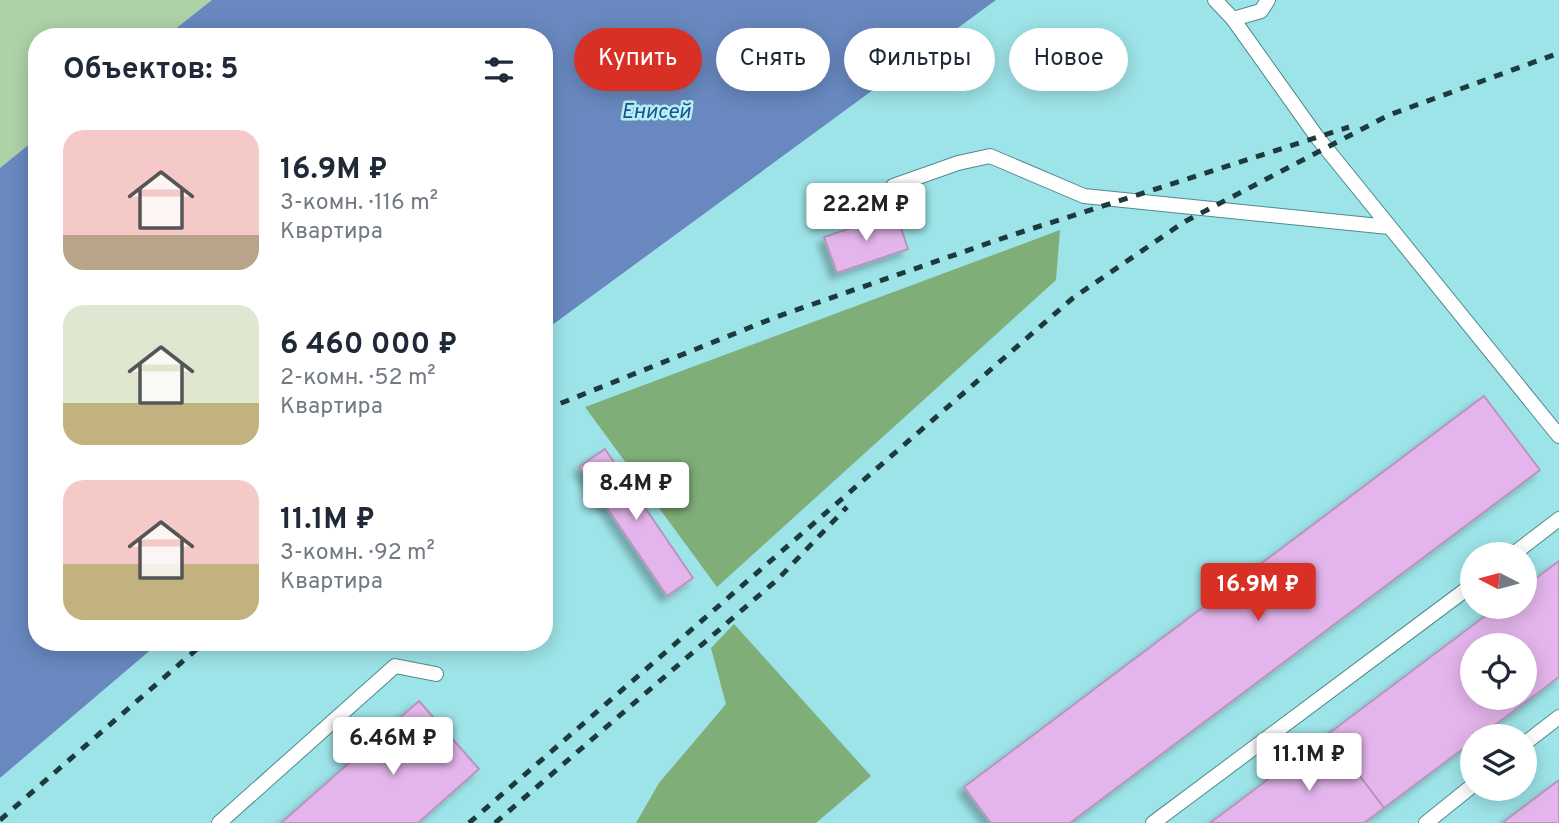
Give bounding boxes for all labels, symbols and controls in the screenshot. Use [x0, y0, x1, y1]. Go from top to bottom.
chip: Купить [574, 28, 702, 91]
chip: Снять [716, 28, 830, 91]
chip: Фильтры [844, 28, 995, 91]
chip: Новое [1009, 28, 1128, 91]
icon: filters [480, 51, 518, 89]
text: Объектов: 5 [63, 52, 238, 89]
water label: Енисей [621, 99, 692, 126]
text: 16.9M ₽ [280, 152, 388, 189]
icon: home [119, 158, 203, 242]
pin: 22.2M ₽ [801, 184, 931, 243]
text: 3-комн. · 116 m² [280, 189, 438, 218]
text: 22.2M ₽ [822, 191, 910, 220]
text: Квартира [280, 218, 383, 247]
text: 6 460 000 ₽ [280, 327, 457, 364]
icon: home [119, 333, 203, 417]
text: 2-комн. · 52 m² [280, 364, 436, 393]
text: Квартира [280, 393, 383, 422]
pin: 8.4M ₽ [579, 462, 693, 522]
text: 8.4M ₽ [599, 470, 673, 499]
text: 11.1M ₽ [280, 502, 375, 539]
icon: home [119, 508, 203, 592]
text: 3-комн. · 92 m² [280, 539, 435, 568]
north arrow [1460, 542, 1536, 620]
map controls [1460, 542, 1537, 801]
pin: 16.9M ₽ [1193, 564, 1323, 623]
text: Квартира [280, 568, 383, 597]
text: 16.9M ₽ [1217, 571, 1299, 600]
button: locate [1460, 633, 1537, 710]
pin: 6.46M ₽ [328, 718, 458, 777]
button: layers [1460, 724, 1537, 801]
text: 6.46M ₽ [349, 725, 437, 754]
pin: 11.1M ₽ [1244, 734, 1374, 793]
text: 11.1M ₽ [1273, 741, 1345, 770]

